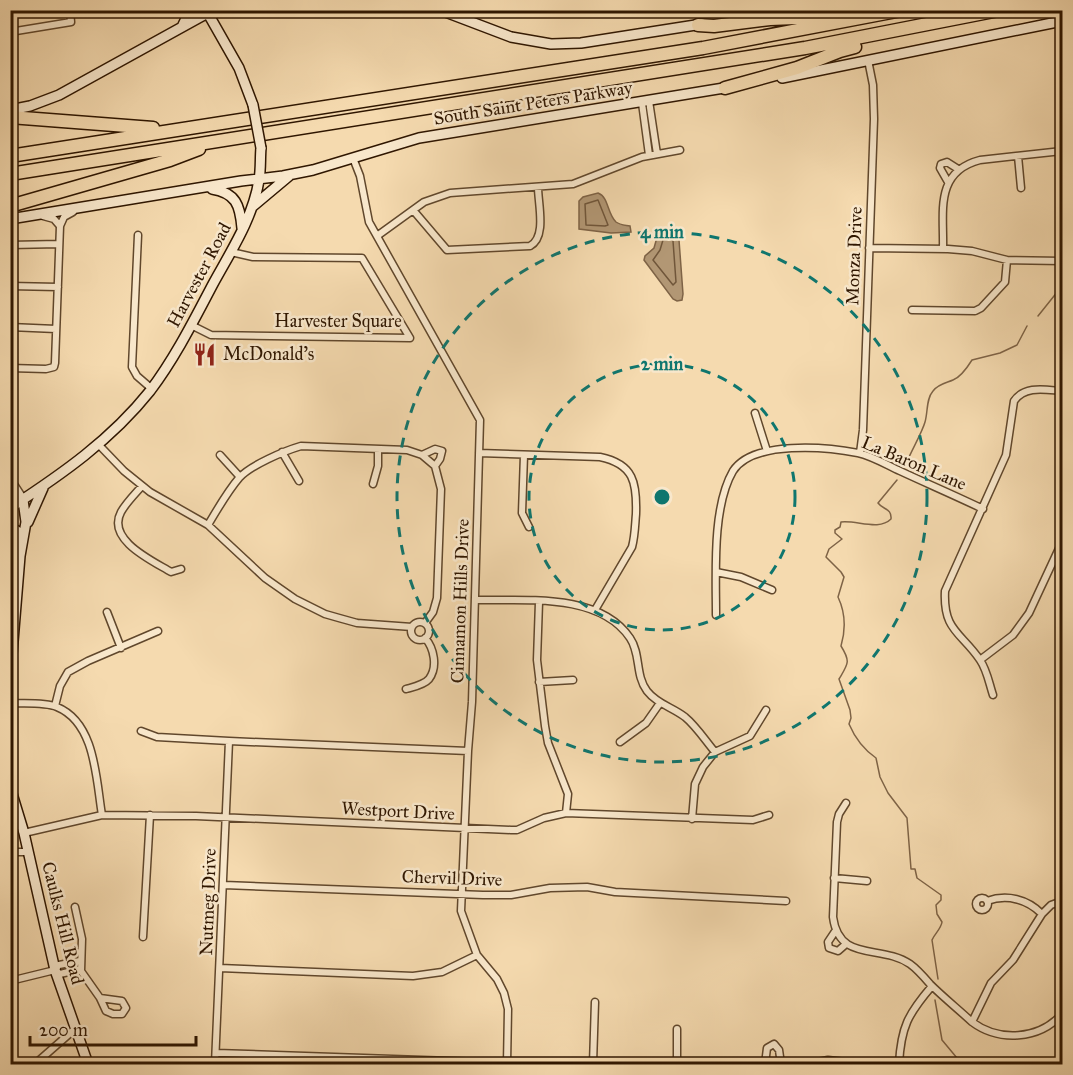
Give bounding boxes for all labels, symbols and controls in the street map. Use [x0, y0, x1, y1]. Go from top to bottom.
street label: South Saint Peters Parkway [432, 76, 634, 130]
street label: Monza Drive [841, 206, 867, 306]
street label: Harvester Road [162, 219, 236, 331]
text: 4 min [640, 221, 684, 244]
street label: Harvester Square [274, 310, 402, 333]
restaurant icon: McDonald's [192, 341, 218, 367]
place label: McDonald's [223, 343, 314, 365]
text: 2 min [641, 353, 684, 375]
street label: La Baron Lane [858, 431, 970, 495]
centre of rings [652, 487, 672, 507]
street label: Cinnamon Hills Drive [446, 518, 474, 684]
street label: Westport Drive [341, 797, 455, 825]
street label: Nutmeg Drive [195, 848, 222, 956]
street label: Caulks Hill Road [37, 859, 89, 987]
street label: Chervil Drive [401, 865, 503, 891]
scale bar [30, 1009, 196, 1047]
text: 200 m [39, 1019, 88, 1041]

